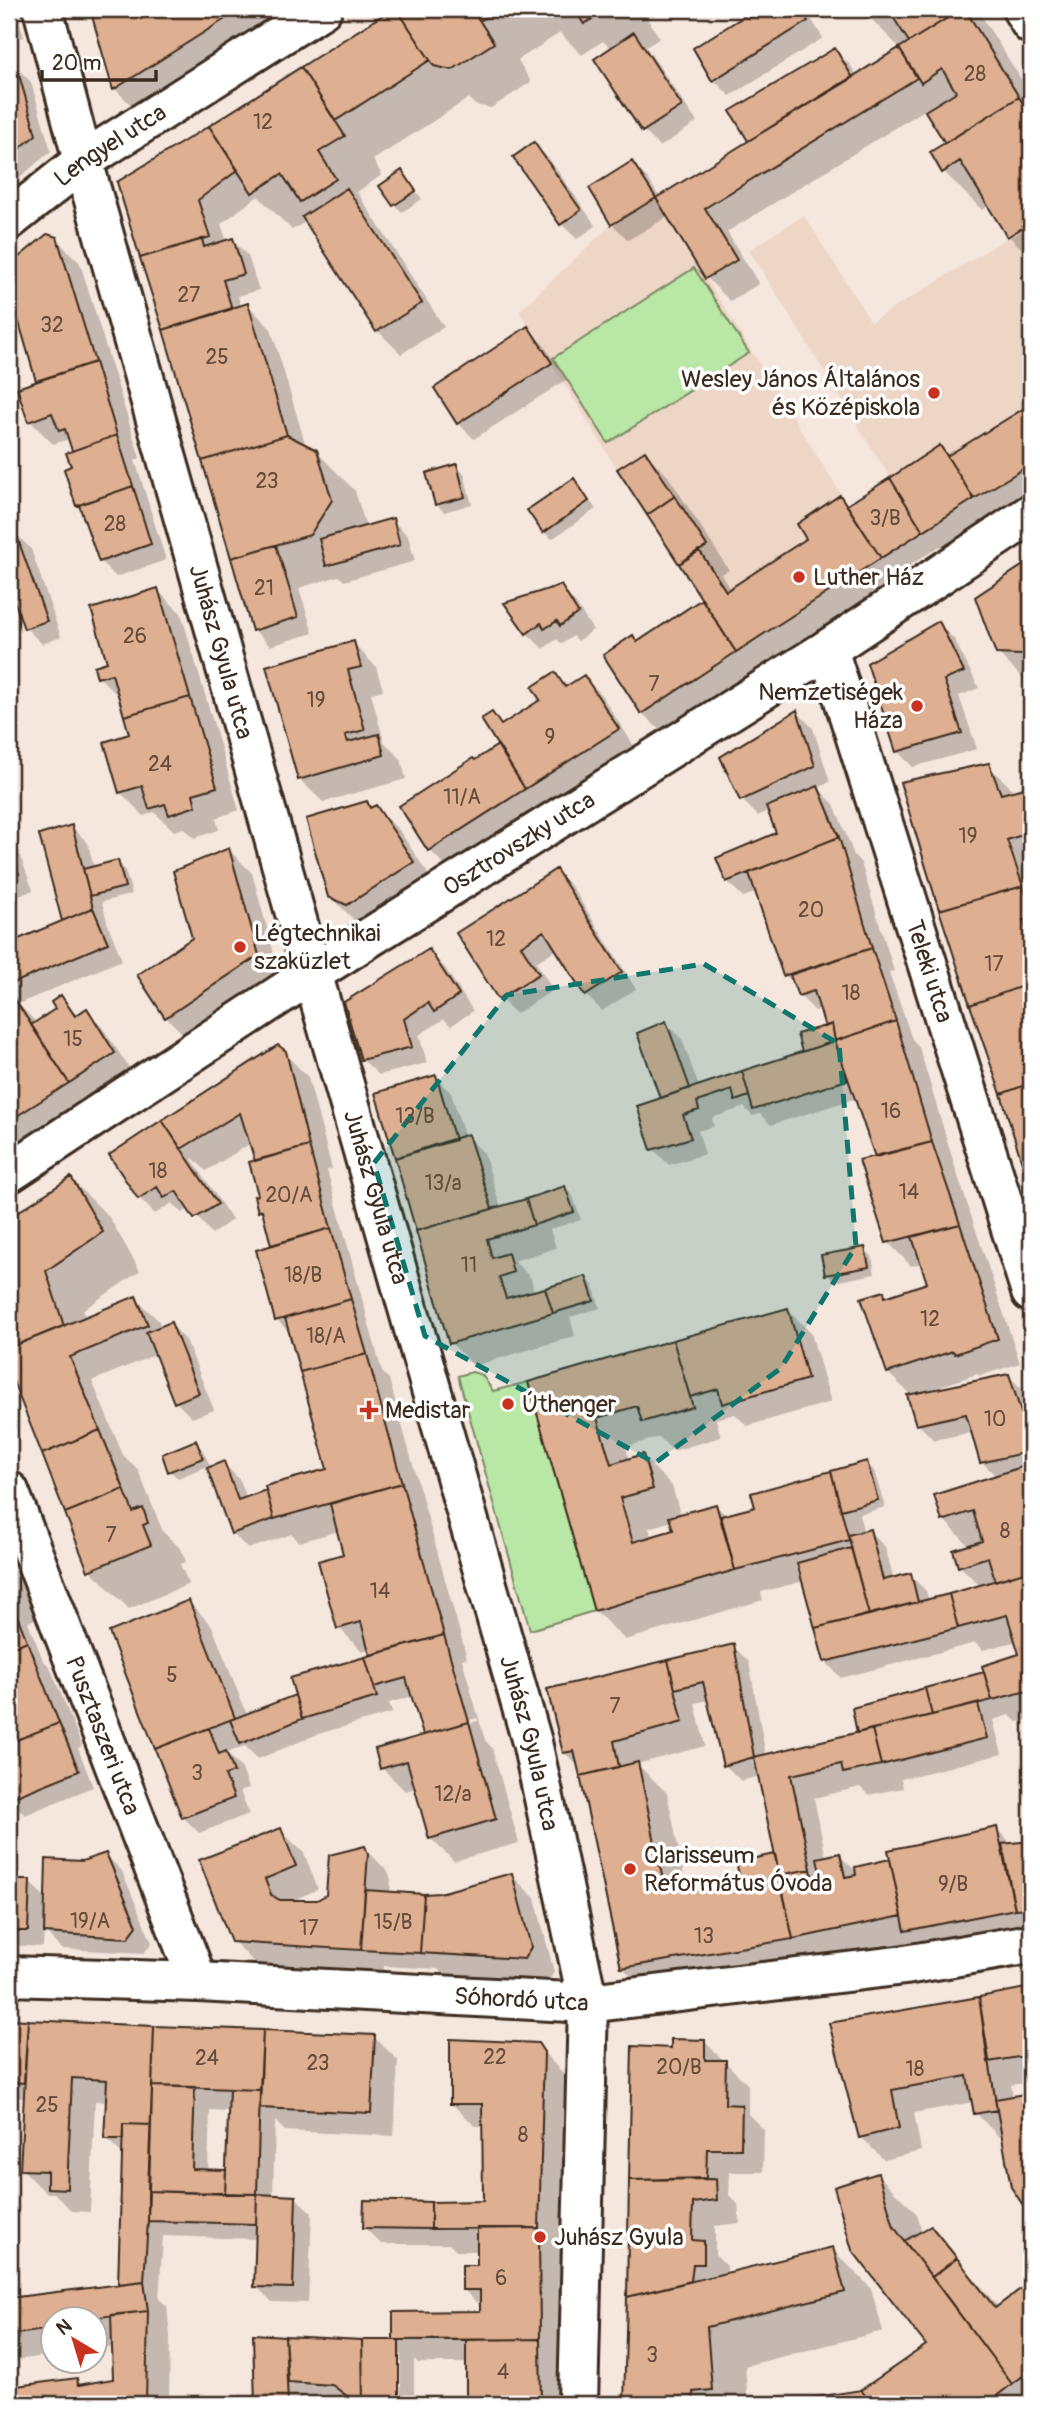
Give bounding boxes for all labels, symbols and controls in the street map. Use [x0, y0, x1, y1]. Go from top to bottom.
scale bar [42, 38, 156, 82]
text: 20 m [52, 50, 101, 77]
house number: 28 [964, 61, 986, 88]
street label: Lengyel utca [49, 98, 172, 193]
house number: 12 [253, 109, 273, 136]
house number: 27 [178, 282, 200, 309]
house number: 32 [40, 312, 64, 339]
house number: 25 [205, 344, 229, 371]
place label: Wesley János Általános és Középiskola [681, 365, 920, 422]
marker: Wesley János Általános és Középiskola [926, 385, 942, 401]
house number: 23 [256, 468, 278, 495]
house number: 3/B [869, 505, 901, 532]
house number: 28 [104, 511, 126, 538]
street label: Juhász Gyula utca [183, 561, 259, 742]
place label: Luther Ház [813, 563, 924, 592]
marker: Luther Ház [791, 569, 807, 585]
house number: 21 [254, 575, 274, 602]
house number: 26 [123, 623, 147, 650]
house number: 7 [648, 671, 660, 698]
place label: Nemzetiségek Háza [758, 678, 903, 735]
house number: 19 [306, 687, 326, 714]
marker: Nemzetiségek Háza [909, 698, 925, 714]
house number: 9 [545, 724, 555, 751]
house number: 24 [148, 751, 172, 778]
house number: 11/A [443, 784, 481, 811]
street label: Osztrovszky utca [438, 785, 600, 903]
house number: 19 [958, 823, 978, 850]
house number: 20 [798, 897, 824, 924]
street label: Teleki utca [900, 917, 959, 1026]
place label: Légtechnikai szaküzlet [254, 919, 381, 976]
house number: 12 [486, 926, 506, 953]
marker: Légtechnikai szaküzlet [232, 939, 248, 955]
house number: 17 [984, 951, 1004, 978]
house number: 18 [842, 980, 860, 1007]
house number: 15 [63, 1026, 83, 1053]
house number: 16 [881, 1098, 901, 1125]
house number: 13/B [395, 1103, 435, 1130]
street label: Juhász Gyula utca [337, 1107, 414, 1288]
house number: 18 [149, 1158, 167, 1185]
house number: 13/a [424, 1170, 462, 1197]
house number: 14 [899, 1179, 919, 1206]
house number: 20/A [265, 1182, 313, 1209]
house number: 11 [461, 1252, 477, 1279]
house number: 18/B [284, 1262, 322, 1289]
house number: 12 [920, 1306, 940, 1333]
house number: 18/A [306, 1323, 346, 1350]
place label: Úthenger [522, 1390, 617, 1419]
place label: Medistar [385, 1396, 471, 1425]
marker: Úthenger [500, 1396, 516, 1412]
marker: Medistar [359, 1400, 379, 1420]
house number: 10 [984, 1406, 1006, 1433]
house number: 8 [1000, 1518, 1010, 1545]
house number: 7 [105, 1522, 117, 1549]
house number: 14 [370, 1578, 390, 1605]
street label: Pusztaszeri utca [59, 1652, 146, 1819]
street label: Juhász Gyula utca [493, 1652, 565, 1833]
house number: 5 [166, 1662, 178, 1689]
house number: 7 [609, 1693, 621, 1720]
house number: 3 [191, 1760, 203, 1787]
house number: 12/a [434, 1781, 472, 1808]
place label: Clarisseum Református Óvoda [644, 1841, 833, 1898]
marker: Clarisseum Református Óvoda [622, 1861, 638, 1877]
house number: 9/B [938, 1871, 968, 1898]
house number: 19/A [70, 1908, 110, 1935]
house number: 15/B [373, 1909, 413, 1936]
house number: 17 [299, 1915, 319, 1942]
house number: 13 [694, 1923, 714, 1950]
street label: Sóhordó utca [453, 1982, 589, 2018]
house number: 22 [483, 2044, 507, 2071]
house number: 24 [195, 2045, 219, 2072]
house number: 23 [307, 2050, 329, 2077]
house number: 20/B [656, 2054, 702, 2081]
house number: 18 [906, 2056, 924, 2083]
house number: 25 [35, 2092, 59, 2119]
house number: 8 [518, 2122, 528, 2149]
place label: Juhász Gyula [554, 2223, 684, 2252]
marker: Juhász Gyula [532, 2229, 548, 2245]
house number: 6 [495, 2265, 507, 2292]
north arrow [38, 2304, 108, 2374]
text: N [52, 2314, 77, 2341]
house number: 3 [646, 2342, 658, 2369]
house number: 4 [497, 2359, 509, 2386]

